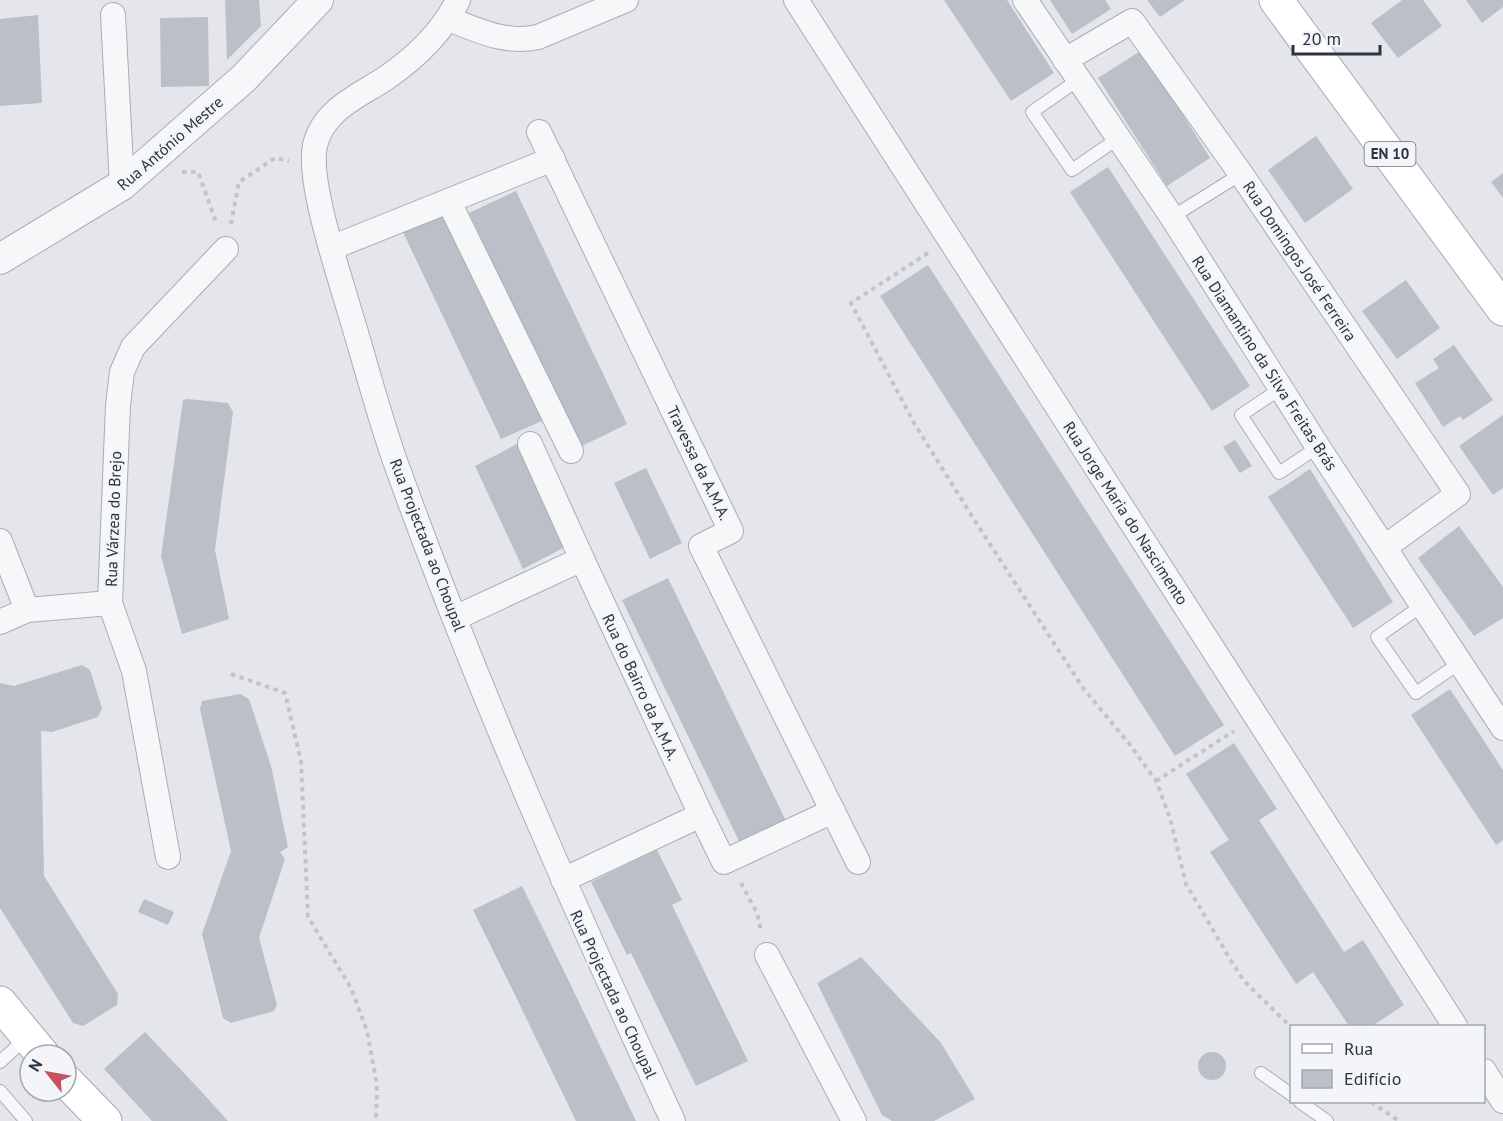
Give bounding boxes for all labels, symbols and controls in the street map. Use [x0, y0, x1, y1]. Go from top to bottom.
scale bar [1293, 18, 1380, 56]
text: 20 m [1302, 27, 1341, 50]
street label: Rua António Mestre [113, 91, 227, 195]
road number: EN 10 [1364, 142, 1416, 166]
street label: Rua Domingos José Ferreira [1239, 177, 1361, 345]
street label: Rua Diamantino da Silva Freitas Brás [1188, 252, 1342, 474]
street label: Travessa da A.M.A. [663, 403, 735, 523]
street label: Rua Jorge Maria do Nascimento [1059, 418, 1193, 608]
street label: Rua Várzea do Brejo [101, 451, 125, 587]
street label: Rua Projectada ao Choupal [386, 456, 470, 634]
street label: Rua do Bairro da A.M.A. [598, 610, 684, 764]
street label: Rua Projectada ao Choupal [566, 907, 662, 1082]
legend [1290, 1025, 1485, 1103]
text: Rua [1344, 1037, 1373, 1060]
north arrow [18, 1043, 78, 1103]
text: N [24, 1056, 46, 1075]
text: Edifício [1344, 1067, 1401, 1090]

